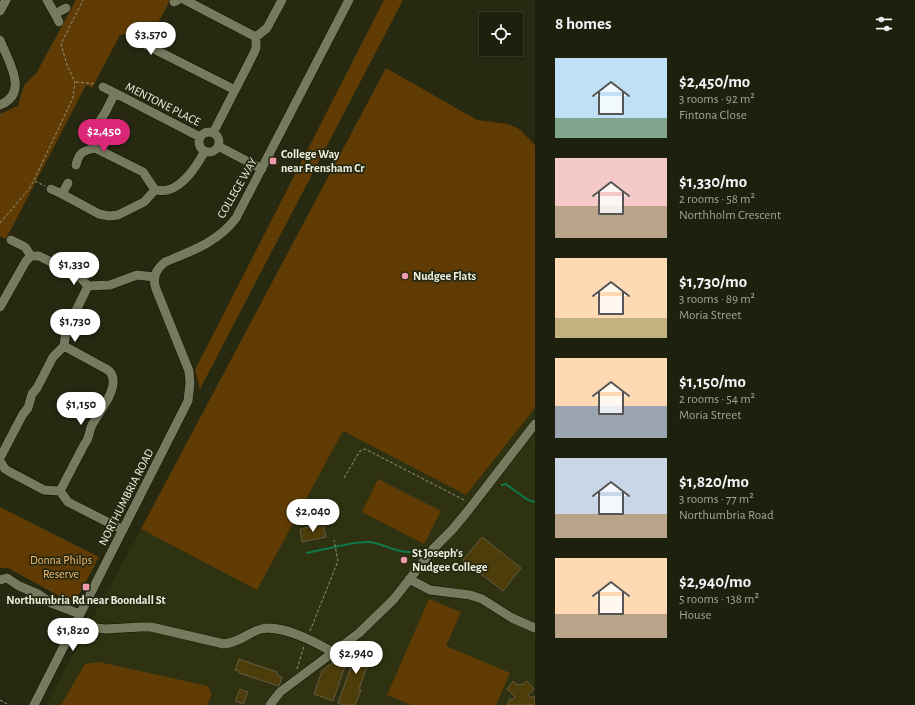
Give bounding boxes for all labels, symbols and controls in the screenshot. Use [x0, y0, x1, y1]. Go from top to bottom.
map controls [479, 12, 523, 56]
button: locate [479, 12, 523, 56]
icon: filters [873, 13, 895, 35]
text: 8 homes [555, 15, 612, 32]
pin: $3,570 [118, 22, 184, 56]
text: $3,570 [135, 28, 167, 41]
text: $2,450/mo [679, 73, 750, 90]
icon: home [587, 74, 635, 122]
street label: MENTONE PLACE [124, 80, 203, 128]
text: 3 rooms · 92 m² [679, 93, 755, 106]
text: Fintona Close [679, 109, 747, 122]
pin: $2,450 [71, 119, 137, 153]
text: $2,450 [87, 125, 121, 138]
place label: College Way near Frensham Cr [281, 148, 365, 174]
street label: COLLEGE WAY [215, 155, 259, 220]
marker: College Way near Frensham Cr [268, 156, 278, 166]
text: $1,330/mo [679, 173, 747, 190]
icon: home [587, 174, 635, 222]
text: 2 rooms · 58 m² [679, 193, 755, 206]
text: Northholm Crescent [679, 209, 781, 222]
pin: $1,330 [41, 252, 107, 286]
text: $1,330 [58, 258, 90, 271]
place label: Nudgee Flats [413, 270, 476, 282]
marker: Nudgee Flats [400, 271, 410, 281]
text: $1,730/mo [679, 273, 747, 290]
icon: home [587, 274, 635, 322]
text: 3 rooms · 89 m² [679, 293, 755, 306]
pin: $1,730 [42, 309, 108, 343]
text: Moria Street [679, 309, 741, 322]
text: $1,730 [59, 315, 91, 328]
text: $1,150/mo [679, 373, 746, 390]
icon: home [587, 374, 635, 422]
pin: $1,150 [48, 392, 114, 426]
text: 2 rooms · 54 m² [679, 393, 755, 406]
text: $1,150 [66, 398, 96, 411]
text: Moria Street [679, 409, 741, 422]
street label: NORTHUMBRIA ROAD [96, 446, 156, 547]
text: $1,820/mo [679, 473, 749, 490]
icon: home [587, 474, 635, 522]
text: 3 rooms · 77 m² [679, 493, 754, 506]
pin: $2,040 [280, 499, 346, 533]
text: $2,040 [295, 505, 331, 518]
text: Northumbria Road [679, 509, 774, 522]
place label: St Joseph's Nudgee College [412, 547, 488, 573]
park label: Donna Philps Reserve [30, 554, 92, 580]
marker: St Joseph's Nudgee College [399, 555, 409, 565]
text: $2,940/mo [679, 573, 751, 590]
icon: home [587, 574, 635, 622]
marker: Northumbria Rd near Boondall St [81, 582, 91, 592]
text: 5 rooms · 138 m² [679, 593, 759, 606]
place label: Northumbria Rd near Boondall St [6, 594, 166, 606]
text: House [679, 609, 711, 622]
pin: $1,820 [40, 618, 106, 652]
text: $1,820 [57, 624, 89, 637]
pin: $2,940 [323, 641, 389, 675]
text: $2,940 [339, 647, 373, 660]

